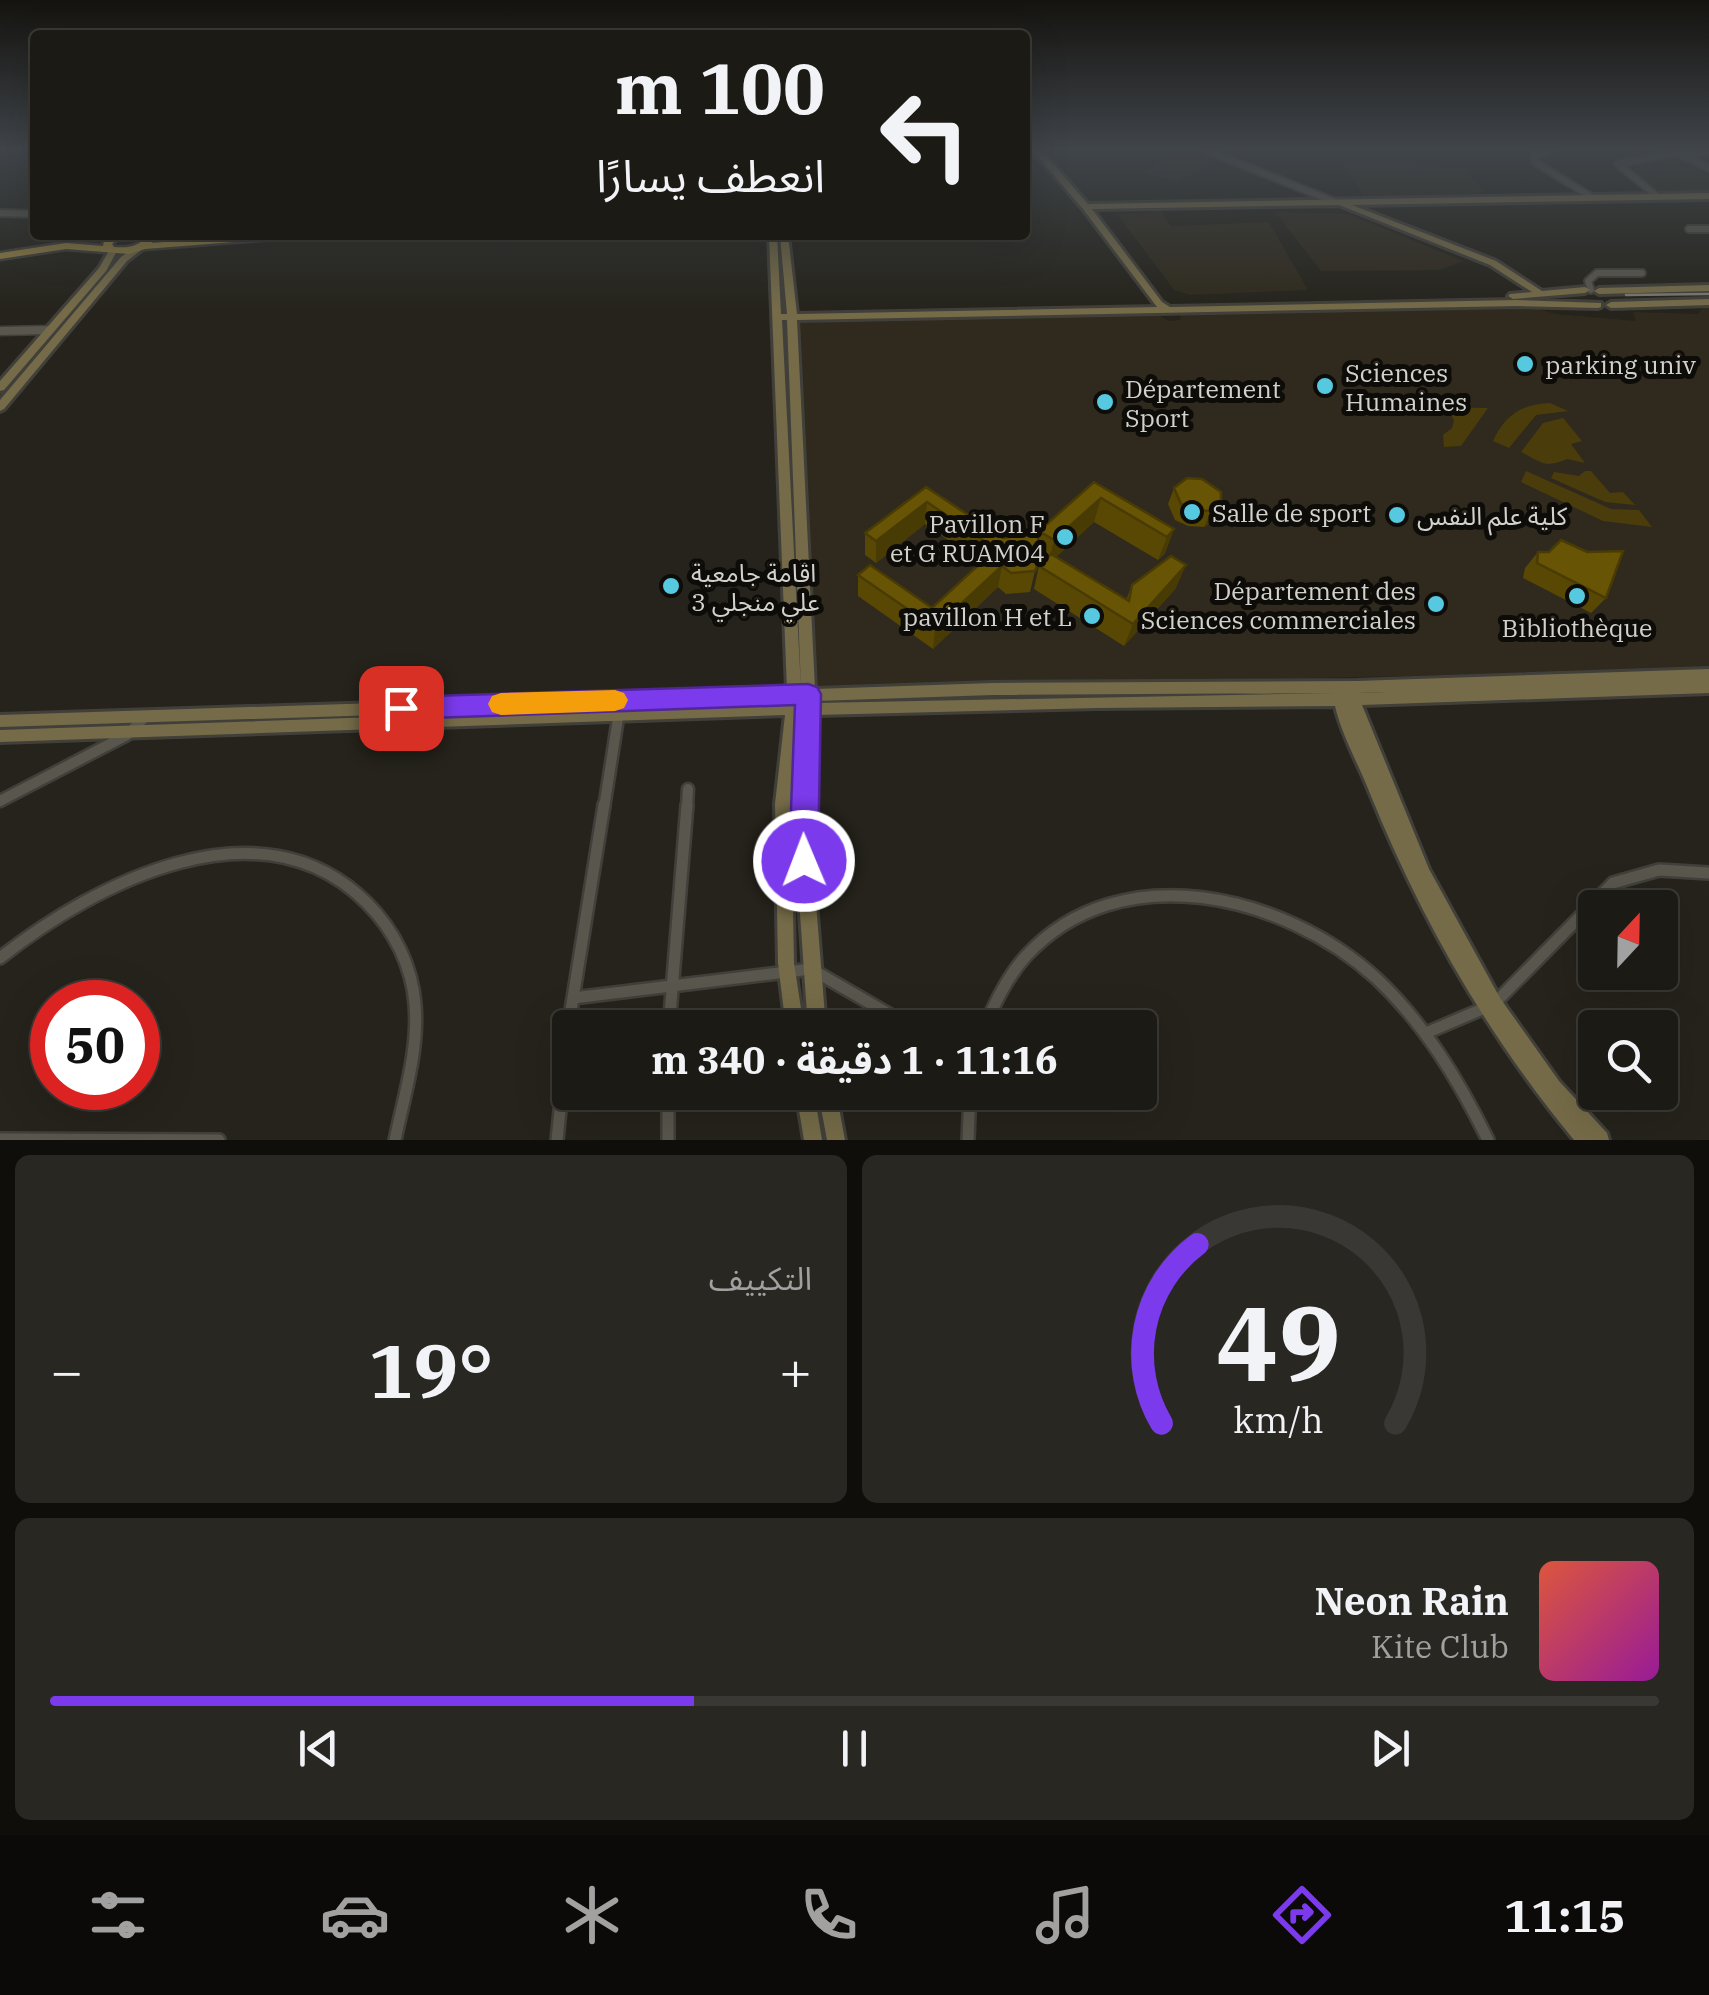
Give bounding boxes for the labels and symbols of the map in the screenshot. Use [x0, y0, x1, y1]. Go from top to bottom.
place label: parking univ [1545, 348, 1696, 381]
marker: parking univ [1514, 353, 1536, 375]
place label: Sciences Humaines [1345, 356, 1467, 418]
place label: Département Sport [1125, 372, 1281, 434]
marker: Sciences Humaines [1314, 375, 1336, 397]
marker: Département Sport [1094, 391, 1116, 413]
place label: Salle de sport [1212, 496, 1371, 529]
place label: كلية علم النفس [1417, 499, 1568, 536]
marker: Salle de sport [1181, 501, 1203, 523]
marker: كلية علم النفس [1386, 504, 1408, 526]
place label: Pavillon F et G RUAM04 [890, 507, 1045, 569]
marker: Pavillon F et G RUAM04 [1054, 526, 1076, 548]
place label: اقامة جامعية علي منجلي 3 [691, 556, 820, 621]
place label: Département des Sciences commerciales [1141, 574, 1416, 636]
marker: اقامة جامعية علي منجلي 3 [660, 575, 682, 597]
marker: Bibliothèque [1566, 585, 1588, 607]
marker: Département des Sciences commerciales [1425, 593, 1447, 615]
place label: pavillon H et L [903, 600, 1072, 633]
marker: pavillon H et L [1081, 605, 1103, 627]
place label: Bibliothèque [1502, 611, 1652, 644]
pin [359, 666, 444, 751]
position arrow [752, 809, 856, 913]
north arrow [1578, 890, 1678, 990]
speed limit sign: 50 [30, 980, 160, 1110]

